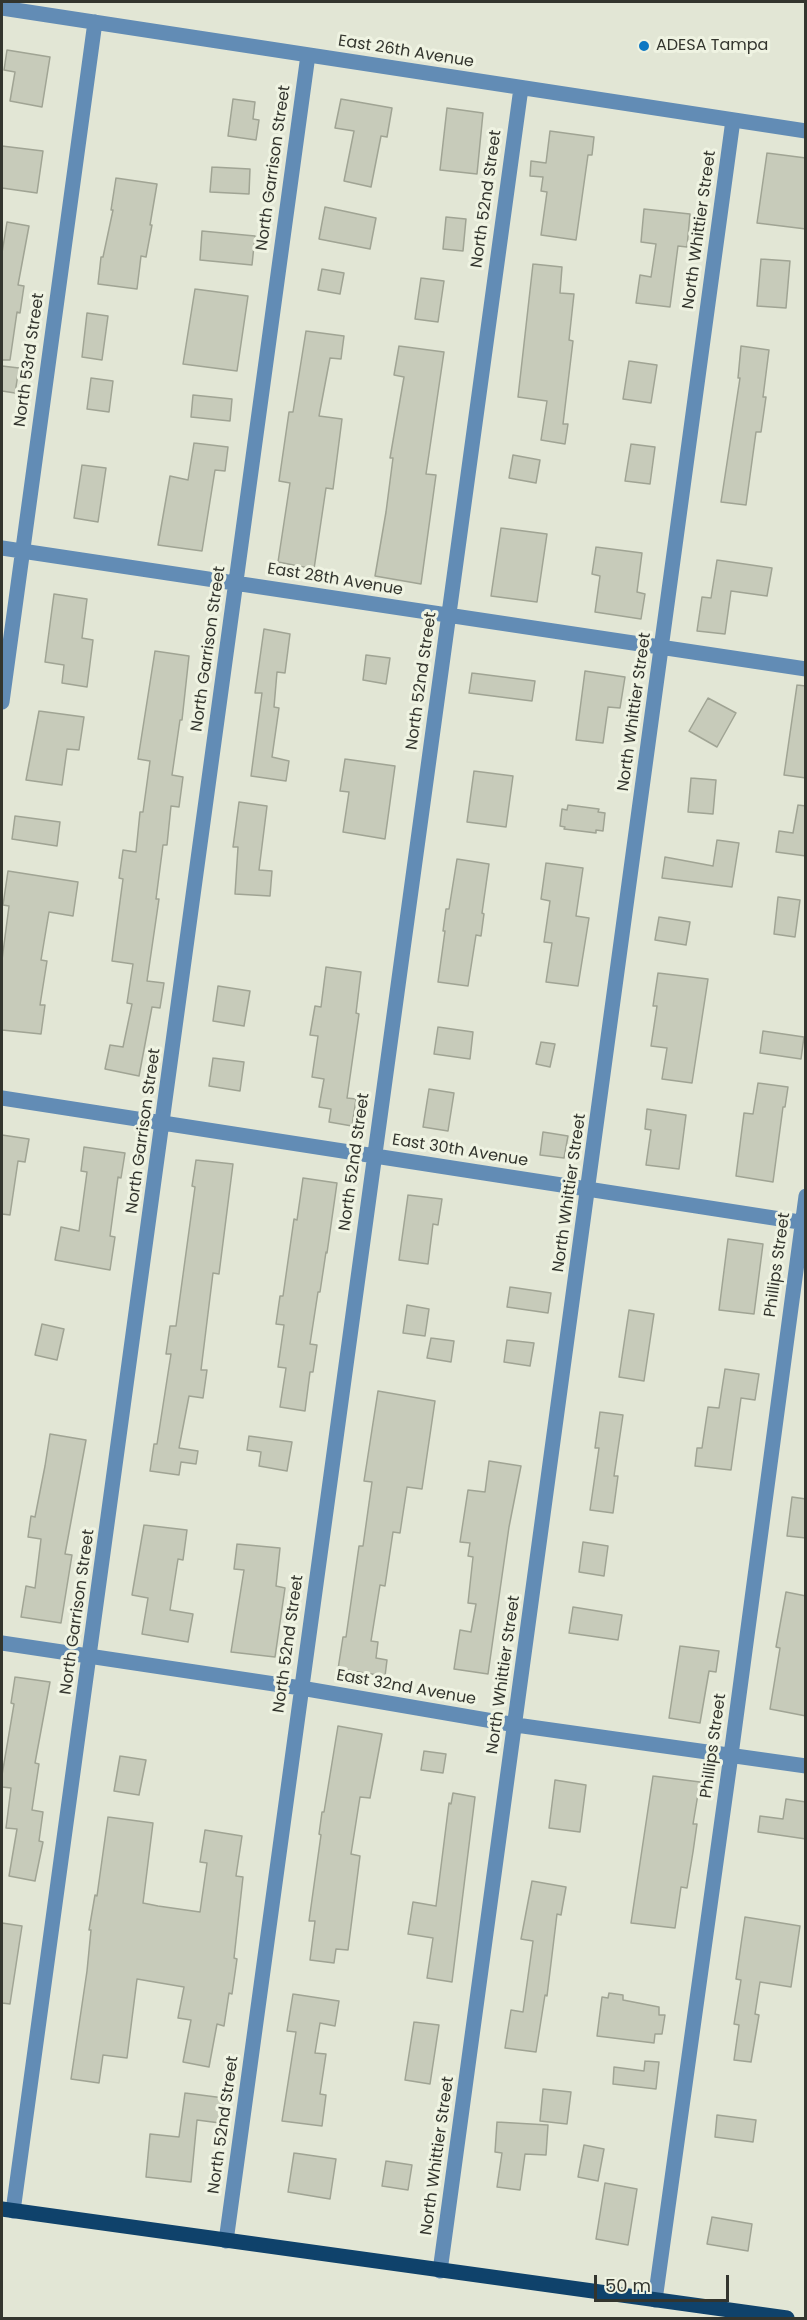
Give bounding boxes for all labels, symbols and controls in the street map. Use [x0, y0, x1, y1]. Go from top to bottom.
street label: East 26th Avenue [337, 32, 475, 72]
place label: ADESA Tampa [656, 36, 768, 56]
marker: ADESA Tampa [637, 39, 651, 53]
street label: North Garrison Street [253, 84, 295, 252]
street label: North 52nd Street [468, 129, 506, 269]
street label: North Whittier Street [679, 149, 721, 311]
street label: North 53rd Street [11, 292, 49, 428]
street label: East 28th Avenue [266, 560, 404, 600]
street label: North Garrison Street [188, 565, 230, 733]
street label: North 52nd Street [403, 611, 441, 751]
street label: North Whittier Street [614, 631, 656, 793]
street label: North Garrison Street [123, 1047, 165, 1215]
street label: North 52nd Street [336, 1092, 374, 1232]
street label: North Whittier Street [549, 1112, 591, 1274]
street label: East 30th Avenue [391, 1131, 529, 1171]
street label: Phillips Street [761, 1211, 795, 1319]
street label: North Garrison Street [57, 1528, 99, 1696]
street label: North 52nd Street [270, 1574, 308, 1714]
street label: North Whittier Street [483, 1594, 525, 1756]
street label: East 32nd Avenue [335, 1666, 477, 1710]
street label: Phillips Street [697, 1692, 731, 1800]
street label: North 52nd Street [205, 2055, 243, 2195]
street label: North Whittier Street [417, 2075, 459, 2237]
scale bar [597, 2263, 732, 2301]
text: 50 m [605, 2273, 651, 2298]

